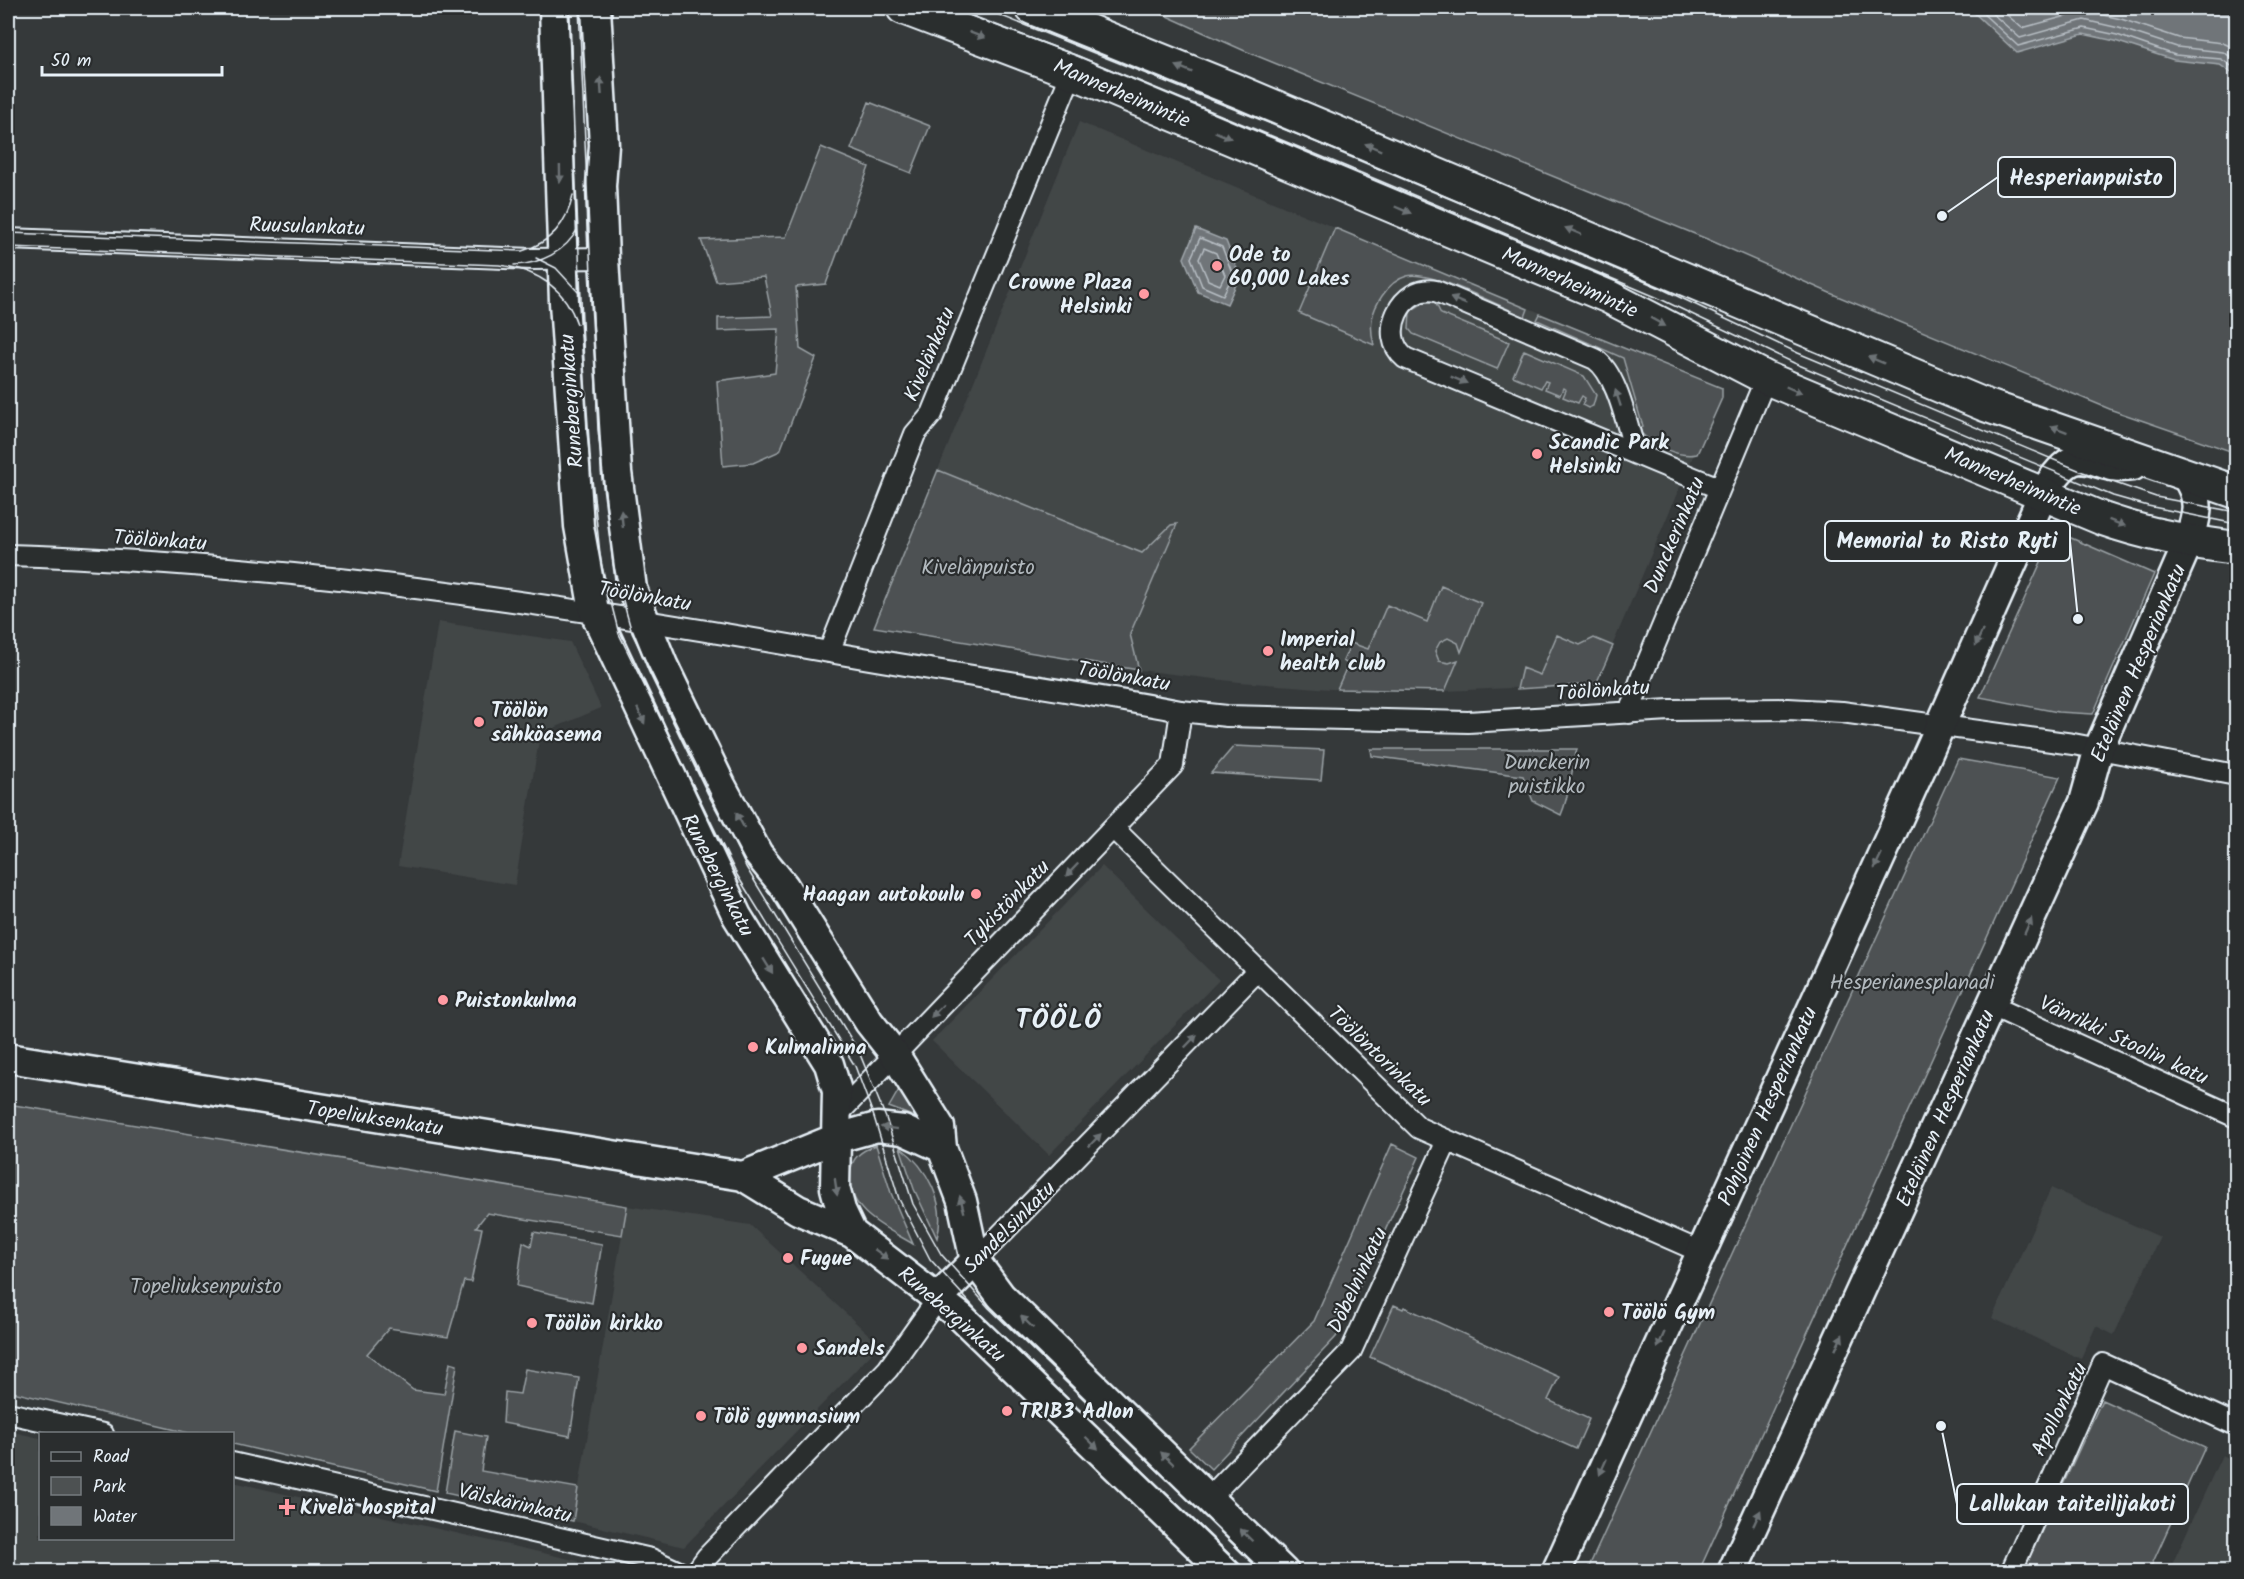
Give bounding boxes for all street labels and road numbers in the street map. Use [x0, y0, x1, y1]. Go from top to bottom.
street label: Mannerheimintie [1048, 51, 1196, 138]
street label: Ruusulankatu [249, 209, 365, 246]
street label: Mannerheimintie [1496, 239, 1643, 328]
street label: Kivelänkatu [896, 302, 965, 407]
street label: Runeberginkatu [551, 333, 594, 469]
street label: Mannerheimintie [1939, 439, 2087, 526]
street label: Dunckerinkatu [1636, 472, 1715, 599]
street label: Töölönkatu [112, 522, 208, 561]
street label: Eteläinen Hesperiankatu [2083, 559, 2196, 768]
street label: Töölönkatu [596, 573, 694, 622]
street label: Töölönkatu [1075, 653, 1173, 702]
street label: Töölönkatu [1555, 672, 1651, 711]
street label: Runeberginkatu [671, 808, 762, 943]
street label: Tykistönkatu [957, 852, 1059, 956]
street label: Vänrikki Stoolin katu [2033, 988, 2213, 1095]
street label: Töölöntorinkatu [1319, 998, 1439, 1116]
street label: Pohjoinen Hesperiankatu [1710, 1002, 1827, 1212]
street label: Eteläinen Hesperiankatu [1888, 1005, 2005, 1213]
street label: Topeliuksenkatu [304, 1092, 445, 1147]
street label: Sandelsinkatu [956, 1174, 1064, 1282]
street label: Döbelninkatu [1319, 1222, 1397, 1339]
street label: Runeberginkatu [889, 1259, 1013, 1372]
street label: Apollonkatu [2023, 1357, 2097, 1462]
street label: Välskärinkatu [454, 1475, 575, 1534]

